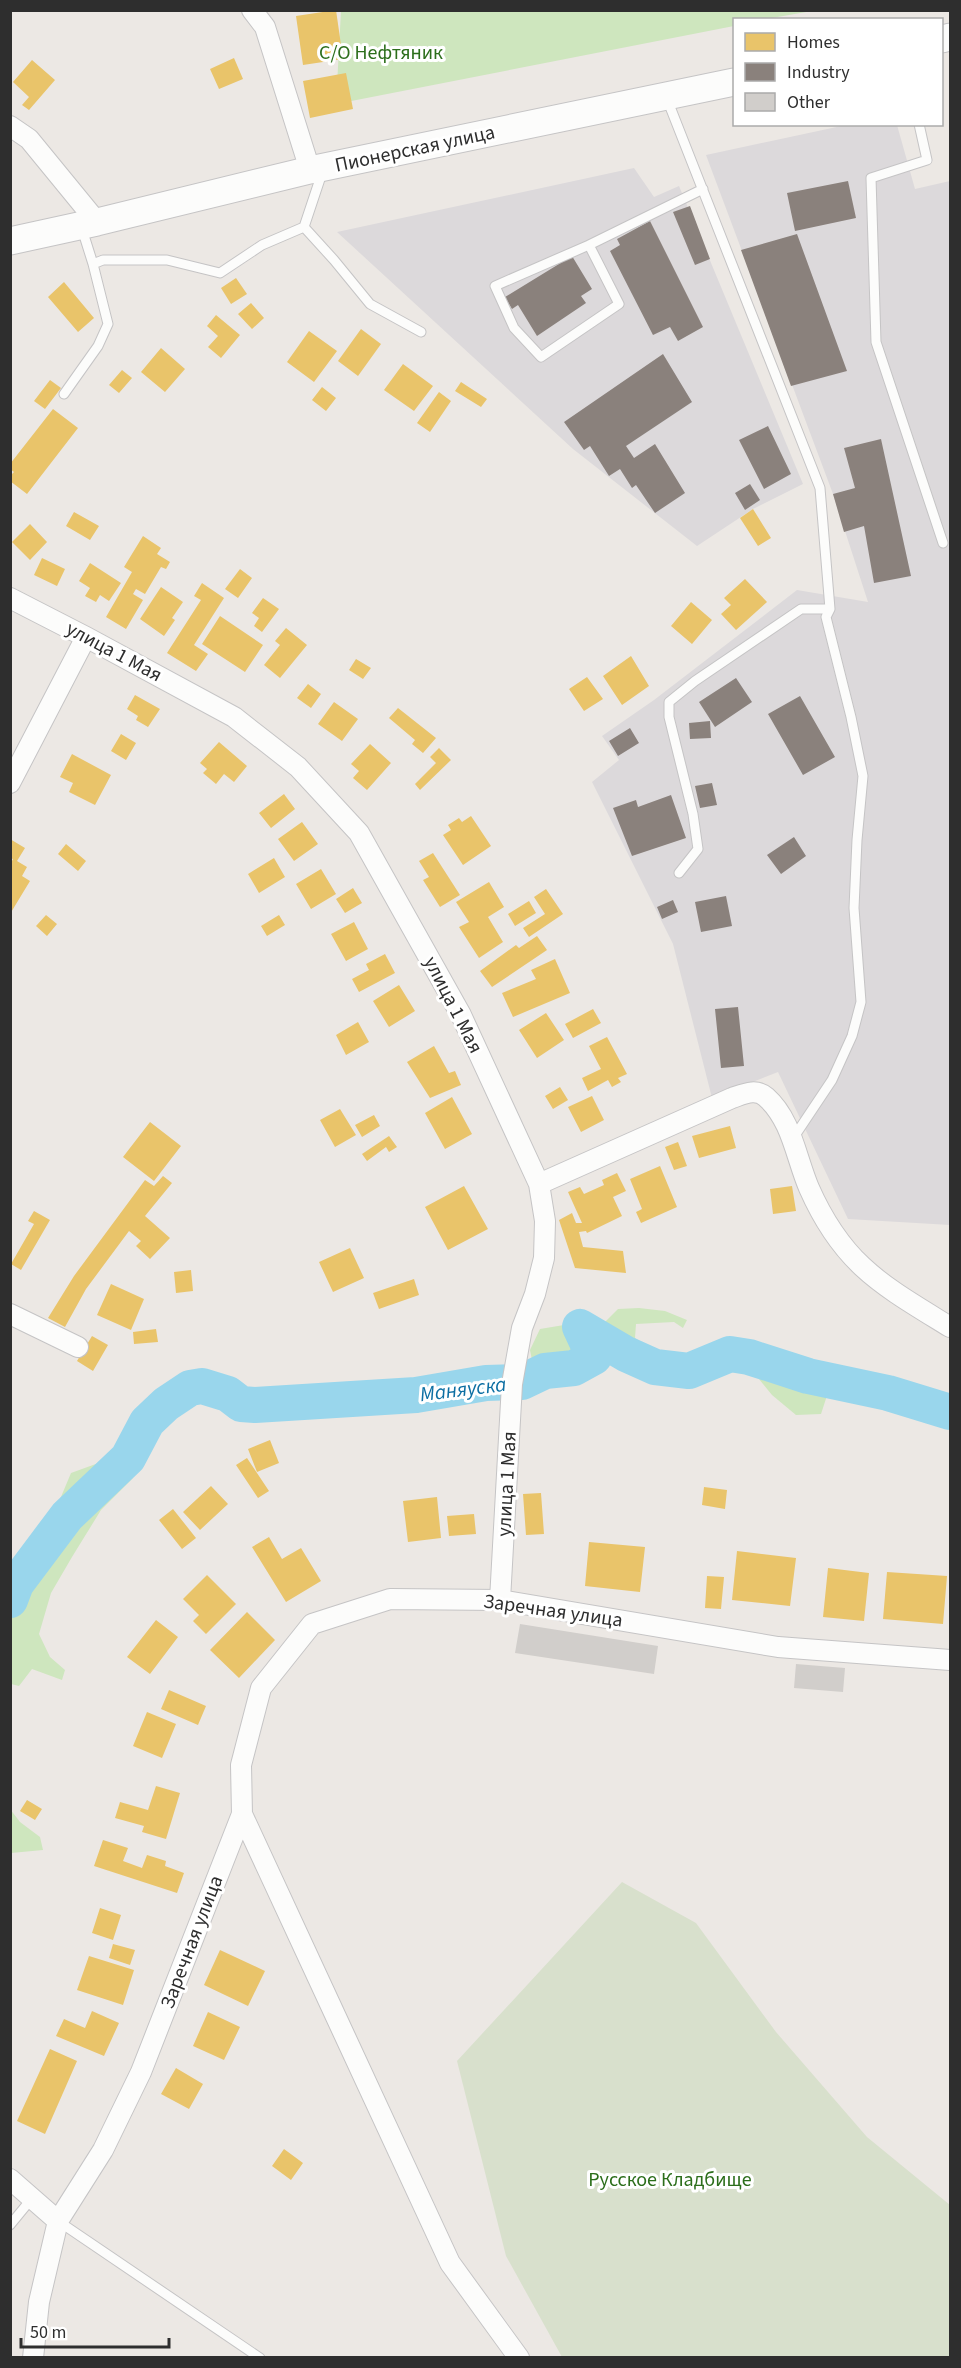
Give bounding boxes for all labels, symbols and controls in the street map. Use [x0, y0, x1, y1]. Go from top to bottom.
legend [733, 18, 943, 126]
text: Homes [787, 30, 840, 55]
park label: С/О Нефтяник [319, 39, 443, 67]
text: Industry [787, 60, 850, 85]
text: Other [787, 90, 831, 115]
street label: Пионерская улица [332, 118, 498, 180]
street label: улица 1 Мая [61, 615, 167, 689]
street label: улица 1 Мая [417, 952, 489, 1058]
water label: Маняуска [418, 1369, 508, 1409]
street label: улица 1 Мая [490, 1431, 524, 1537]
street label: Заречная улица [482, 1587, 624, 1635]
street label: Заречная улица [154, 1871, 230, 2013]
park label: Русское Кладбище [588, 2166, 752, 2194]
scale bar [21, 2311, 170, 2349]
text: 50 m [30, 2320, 66, 2345]

